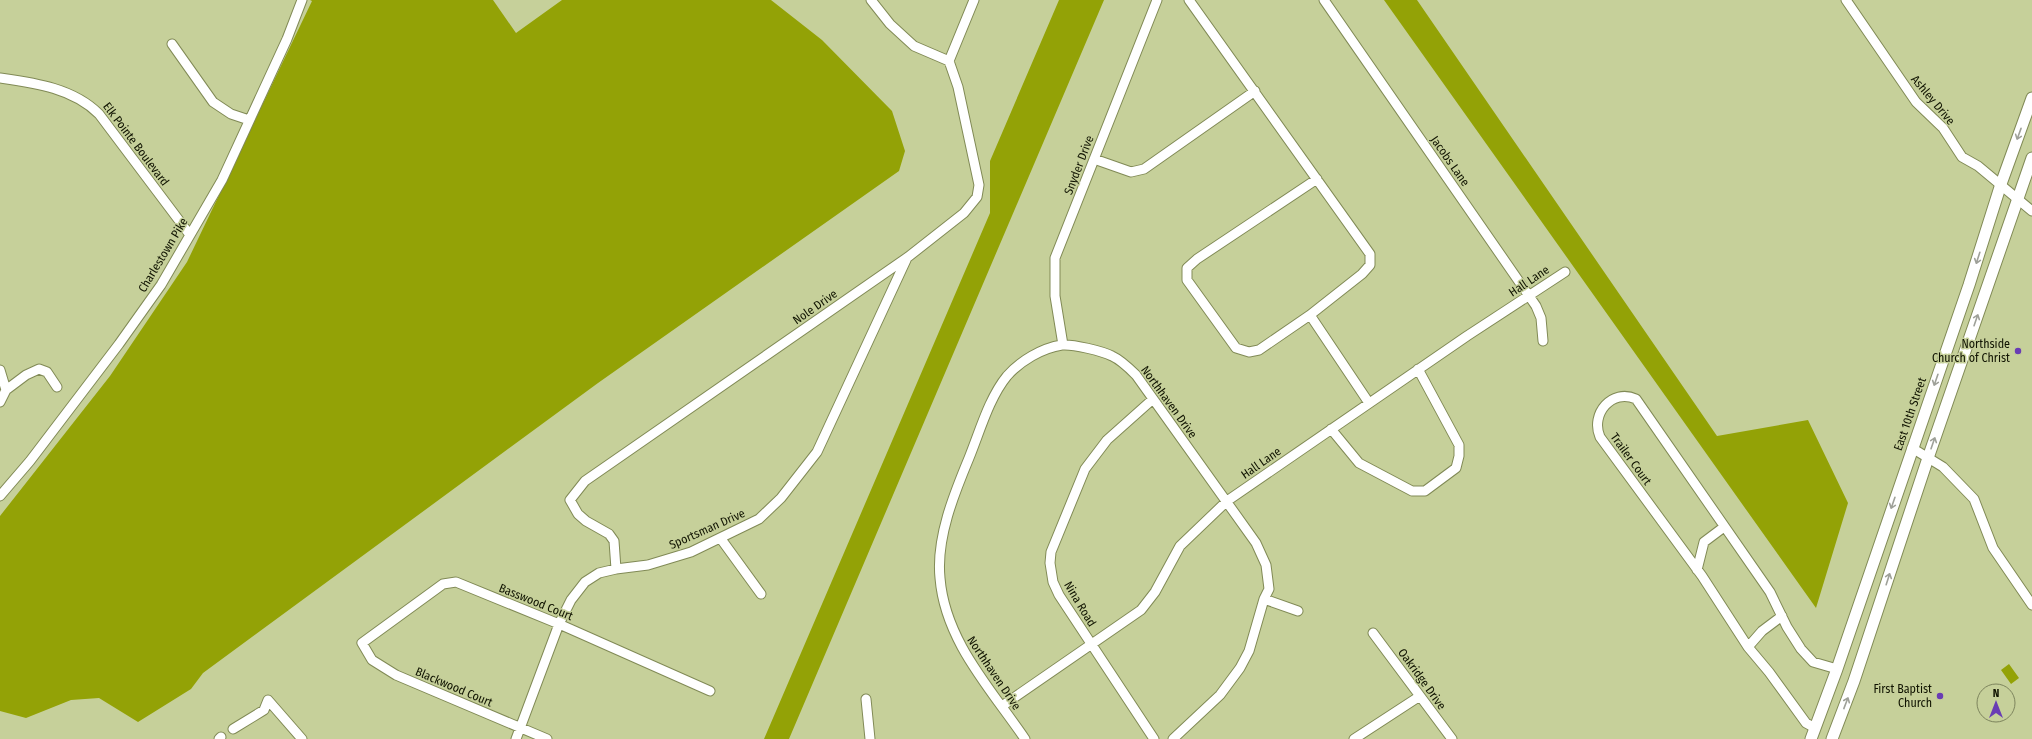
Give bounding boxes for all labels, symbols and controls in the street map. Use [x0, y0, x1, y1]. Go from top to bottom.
street label: Ashley Drive [1908, 72, 1958, 128]
street label: Elk Pointe Boulevard [100, 100, 172, 188]
one-way arrow [2014, 128, 2022, 140]
street label: Snyder Drive [1061, 133, 1097, 197]
street label: Jacobs Lane [1428, 133, 1472, 189]
street label: Charlestown Pike [135, 215, 191, 295]
one-way arrow [1974, 251, 1981, 264]
street label: Hall Lane [1506, 262, 1552, 300]
street label: Nole Drive [790, 287, 840, 327]
one-way arrow [1973, 314, 1980, 327]
place label: Northside Church of Christ [1932, 337, 2010, 365]
marker: Northside Church of Christ [2013, 346, 2023, 356]
street label: Northhaven Drive [1138, 363, 1200, 441]
one-way arrow [1931, 374, 1939, 386]
street label: East 10th Street [1891, 375, 1929, 453]
street label: Trailer Court [1608, 430, 1654, 488]
one-way arrow [1930, 437, 1938, 449]
street label: Hall Lane [1238, 444, 1284, 482]
one-way arrow [1889, 497, 1896, 510]
street label: Sportsman Drive [667, 506, 747, 552]
one-way arrow [1885, 573, 1892, 586]
street label: Nina Road [1061, 579, 1099, 629]
street label: Basswood Court [497, 581, 575, 623]
street label: Northhaven Drive [964, 634, 1024, 713]
street label: Oakridge Drive [1395, 646, 1449, 712]
street label: Blackwood Court [413, 664, 495, 710]
place label: First Baptist Church [1873, 682, 1932, 710]
north arrow [1976, 683, 2016, 723]
text: N [1993, 687, 1999, 700]
marker: First Baptist Church [1935, 691, 1945, 701]
one-way arrow [1842, 697, 1850, 709]

